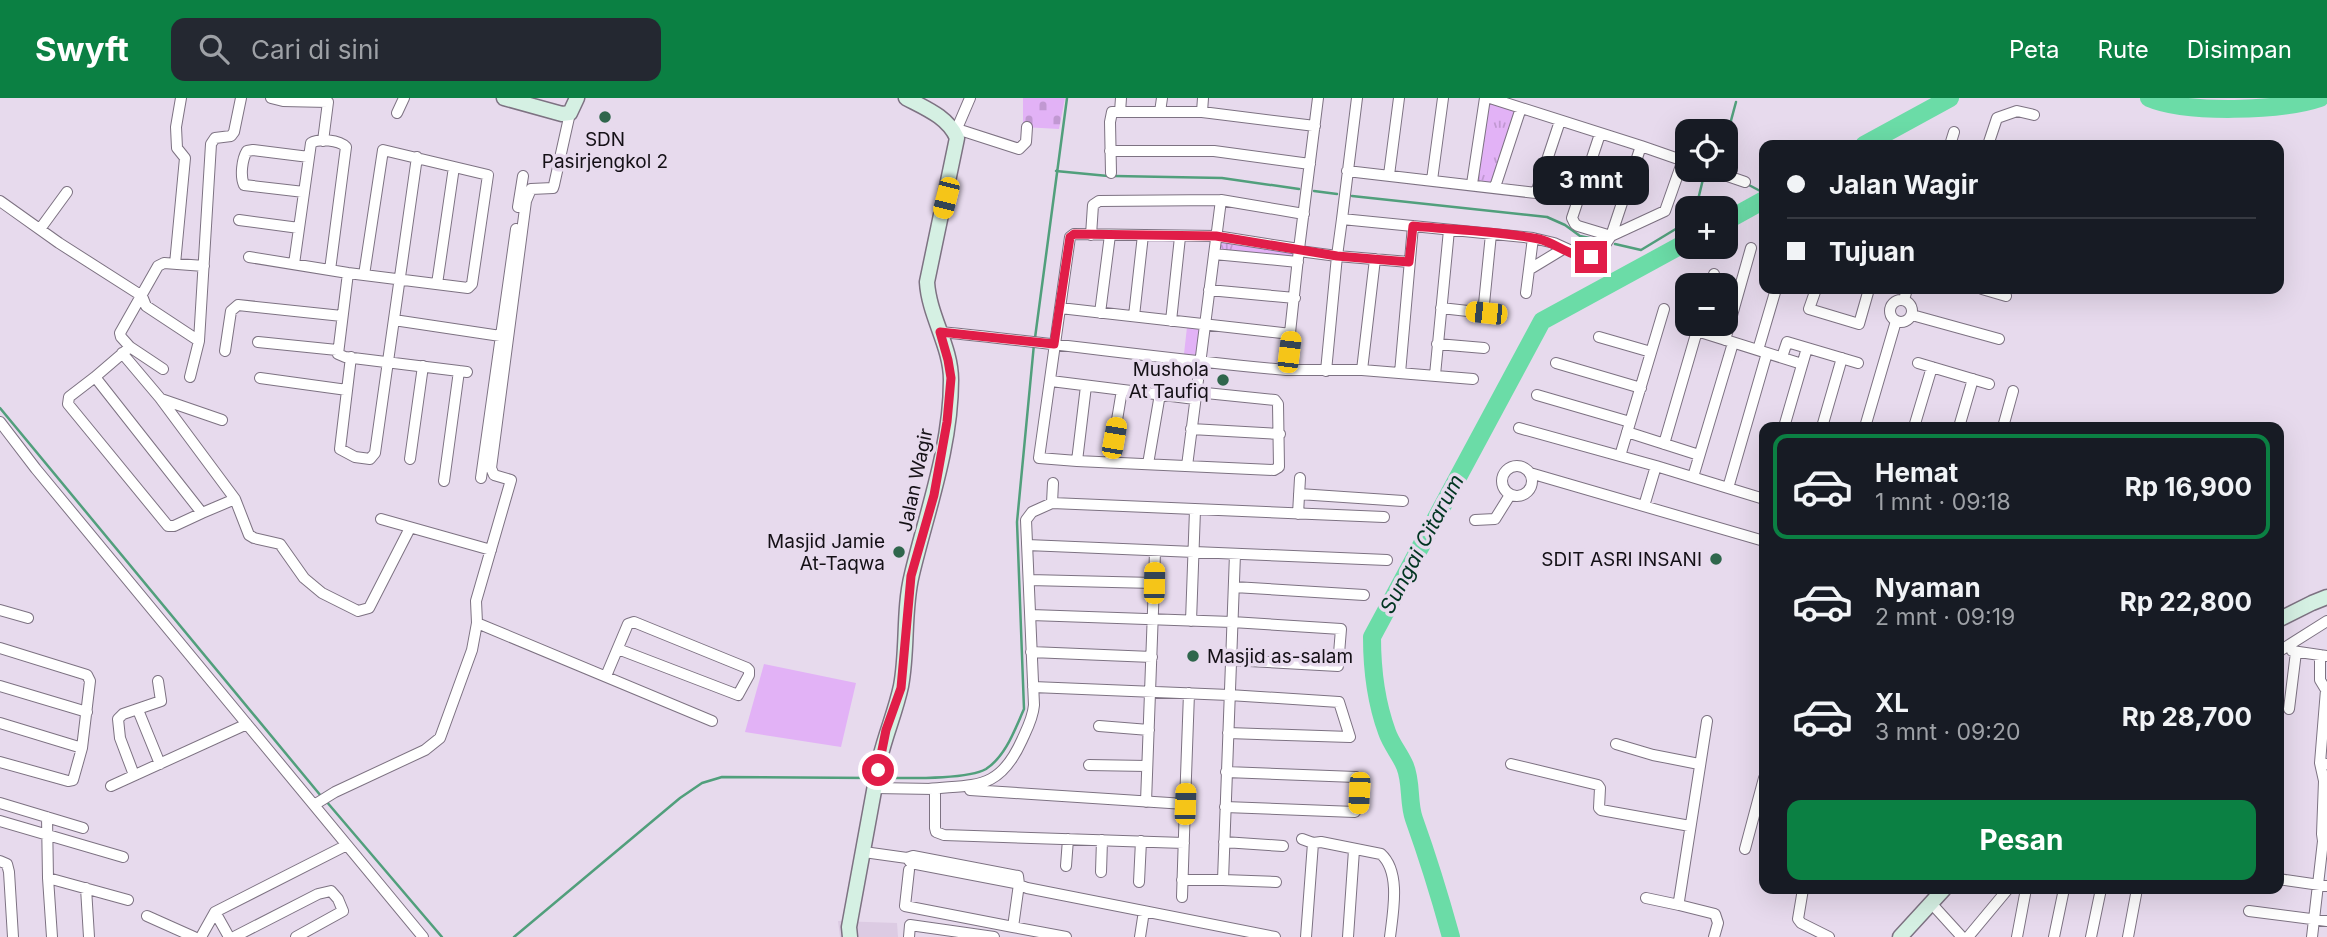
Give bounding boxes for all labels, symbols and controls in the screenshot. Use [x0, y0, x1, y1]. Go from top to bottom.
search box [171, 18, 661, 81]
text: Swyft [35, 29, 129, 69]
icon: search [195, 30, 233, 68]
text: Cari di sini [251, 34, 380, 65]
text: Peta [2009, 35, 2060, 64]
text: Rute [2098, 35, 2149, 64]
text: Disimpan [2187, 35, 2292, 64]
marker: SDN Pasirjengkol 2 [597, 109, 613, 125]
map controls [1675, 119, 1738, 336]
button: locate [1675, 119, 1738, 182]
place label: SDN Pasirjengkol 2 [542, 128, 668, 173]
callout: 3 mnt [1533, 156, 1649, 204]
text: 3 mnt [1559, 166, 1623, 194]
text: Jalan Wagir [1829, 169, 1978, 200]
car [931, 175, 962, 221]
button: + [1675, 196, 1738, 259]
text: Tujuan [1829, 236, 1915, 267]
route end [1575, 241, 1607, 273]
button: − [1675, 273, 1738, 336]
car [1465, 300, 1508, 326]
car [1277, 330, 1302, 374]
place label: Mushola At Taufiq [1129, 358, 1209, 403]
marker: Mushola At Taufiq [1215, 372, 1231, 388]
car [1101, 415, 1128, 461]
street label: Jalan Wagir [893, 426, 938, 534]
icon: car [1791, 455, 1854, 518]
text: Hemat [1875, 457, 1958, 488]
water label: Sungai Citarum [1374, 470, 1469, 618]
text: Rp 16,900 [2125, 471, 2252, 502]
text: 1 mnt · 09:18 [1875, 488, 2011, 516]
place label: Masjid Jamie At-Taqwa [767, 530, 885, 575]
marker: Masjid Jamie At-Taqwa [891, 544, 907, 560]
place label: SDIT ASRI INSANI [1541, 548, 1702, 571]
marker: SDIT ASRI INSANI [1708, 551, 1724, 567]
car [1144, 562, 1165, 604]
icon: car [1791, 570, 1854, 633]
text: Nyaman [1875, 572, 1981, 603]
text: Rp 22,800 [2120, 586, 2252, 617]
text: 2 mnt · 09:19 [1875, 603, 2015, 631]
place label: Masjid as-salam [1207, 645, 1353, 668]
marker: Masjid as-salam [1185, 648, 1201, 664]
icon: car [1791, 685, 1854, 748]
text: XL [1875, 687, 1909, 718]
text: Rp 28,700 [2122, 701, 2252, 732]
text: 3 mnt · 09:20 [1875, 718, 2020, 746]
route start [862, 754, 894, 786]
car [1348, 771, 1371, 815]
car [1174, 783, 1197, 825]
button: Pesan [1787, 800, 2256, 880]

